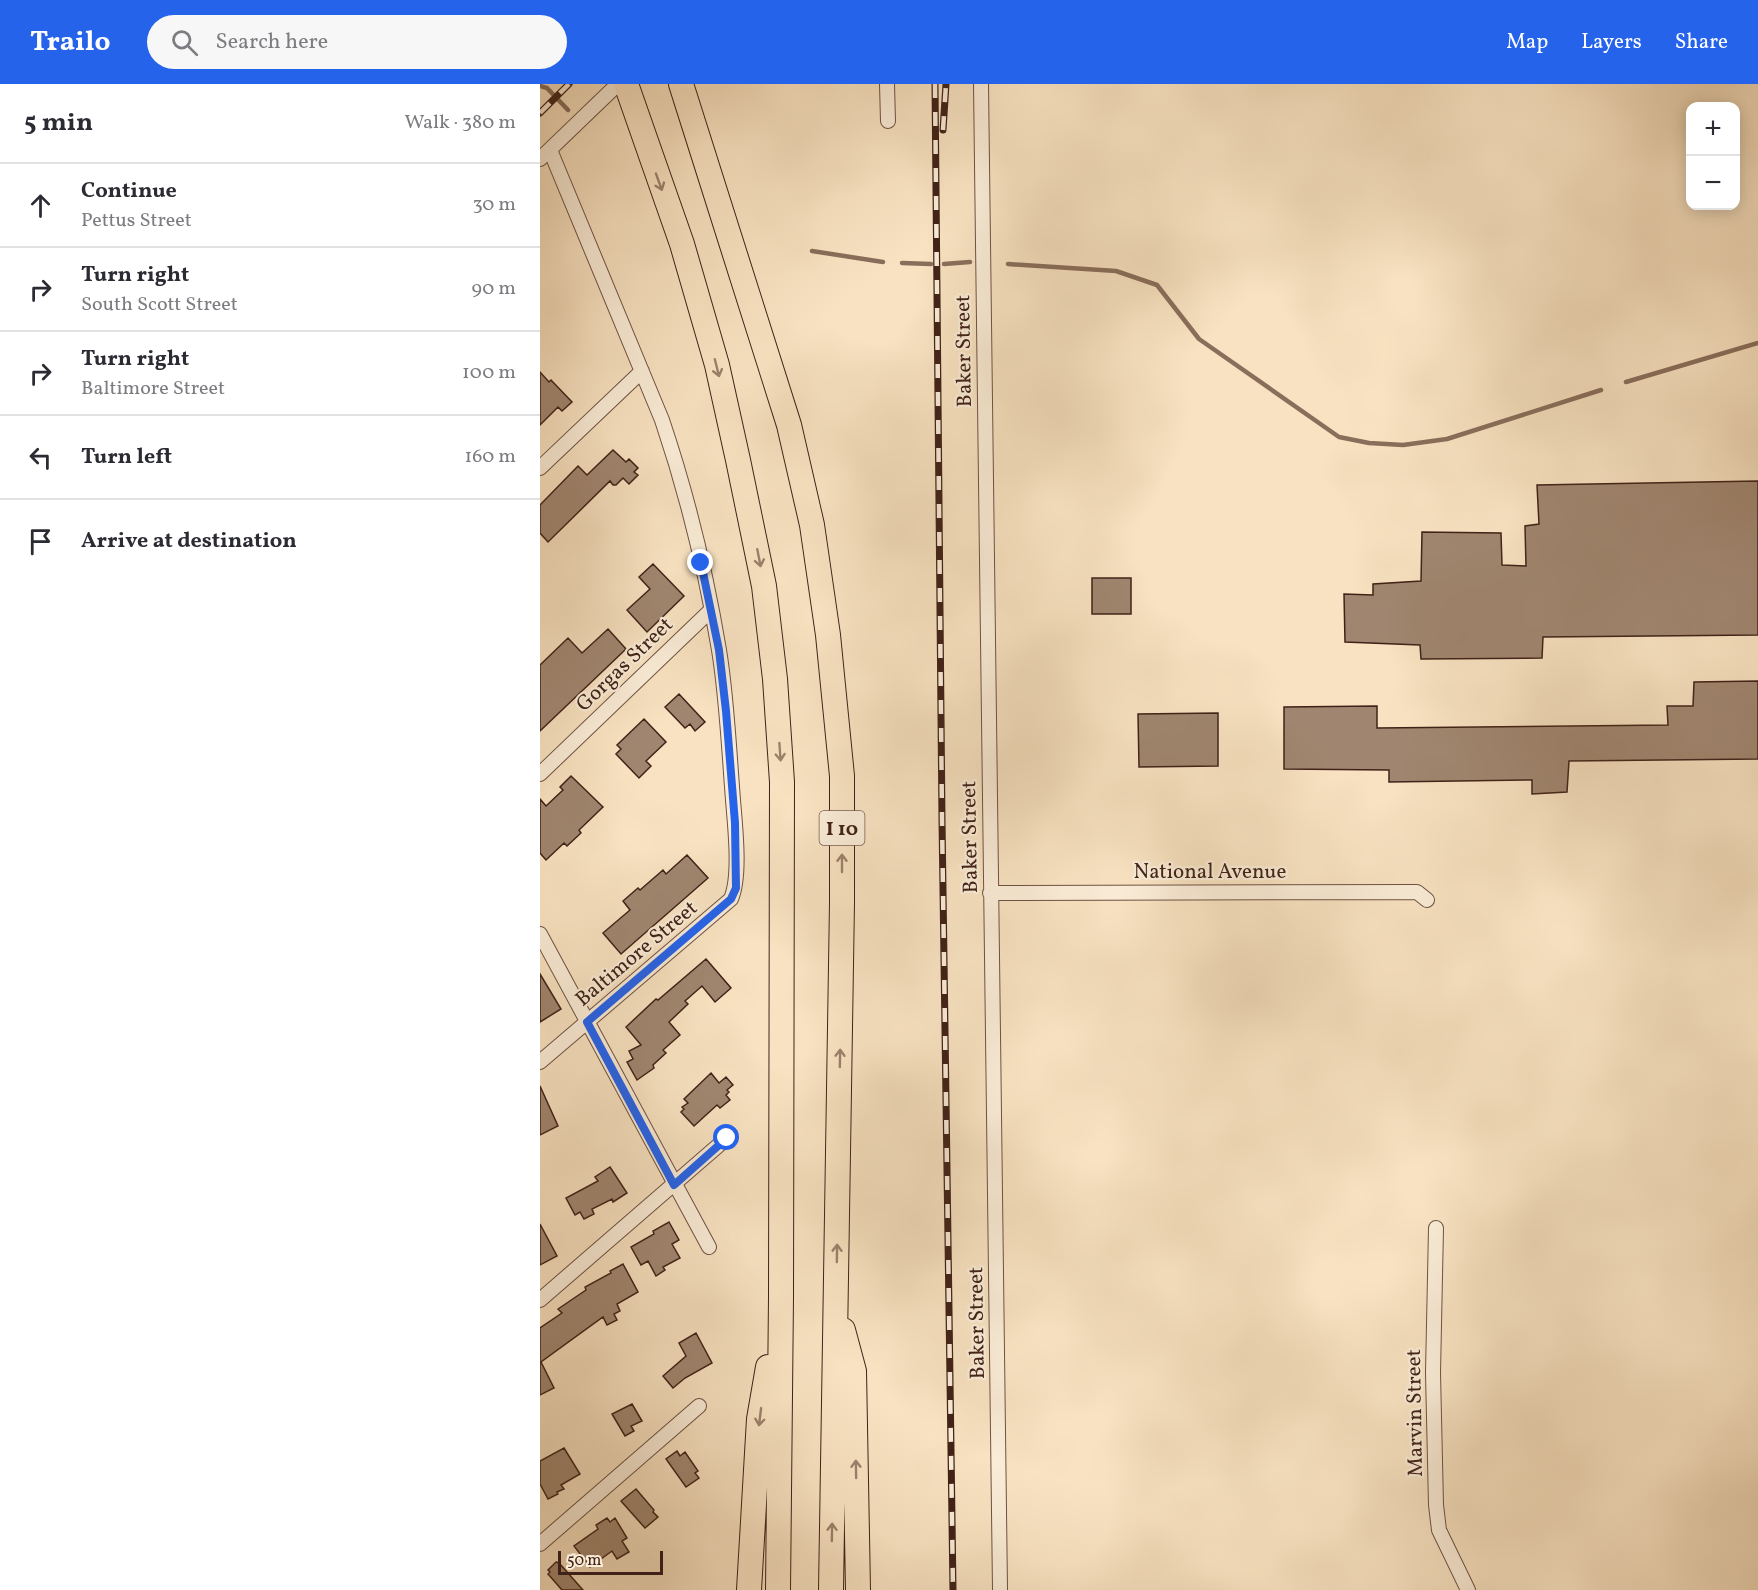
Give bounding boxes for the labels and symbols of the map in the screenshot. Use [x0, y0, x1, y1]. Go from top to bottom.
one-way arrow [655, 172, 666, 191]
street label: Baker Street [949, 294, 980, 408]
one-way arrow [712, 358, 723, 377]
one-way arrow [754, 548, 765, 568]
route end [687, 549, 713, 575]
street label: Gorgas Street [570, 611, 680, 719]
one-way arrow [774, 742, 785, 762]
street label: Baker Street [955, 780, 986, 894]
road number: I 10 [820, 811, 864, 845]
one-way arrow [836, 853, 848, 873]
street label: National Avenue [1134, 858, 1286, 887]
street label: Baltimore Street [570, 894, 704, 1014]
one-way arrow [834, 1048, 845, 1068]
route start [713, 1124, 739, 1150]
one-way arrow [831, 1243, 842, 1263]
street label: Baker Street [962, 1266, 993, 1380]
street label: Marvin Street [1400, 1349, 1431, 1477]
one-way arrow [755, 1406, 766, 1426]
one-way arrow [850, 1459, 862, 1479]
one-way arrow [826, 1522, 838, 1542]
scale bar [558, 1548, 663, 1576]

